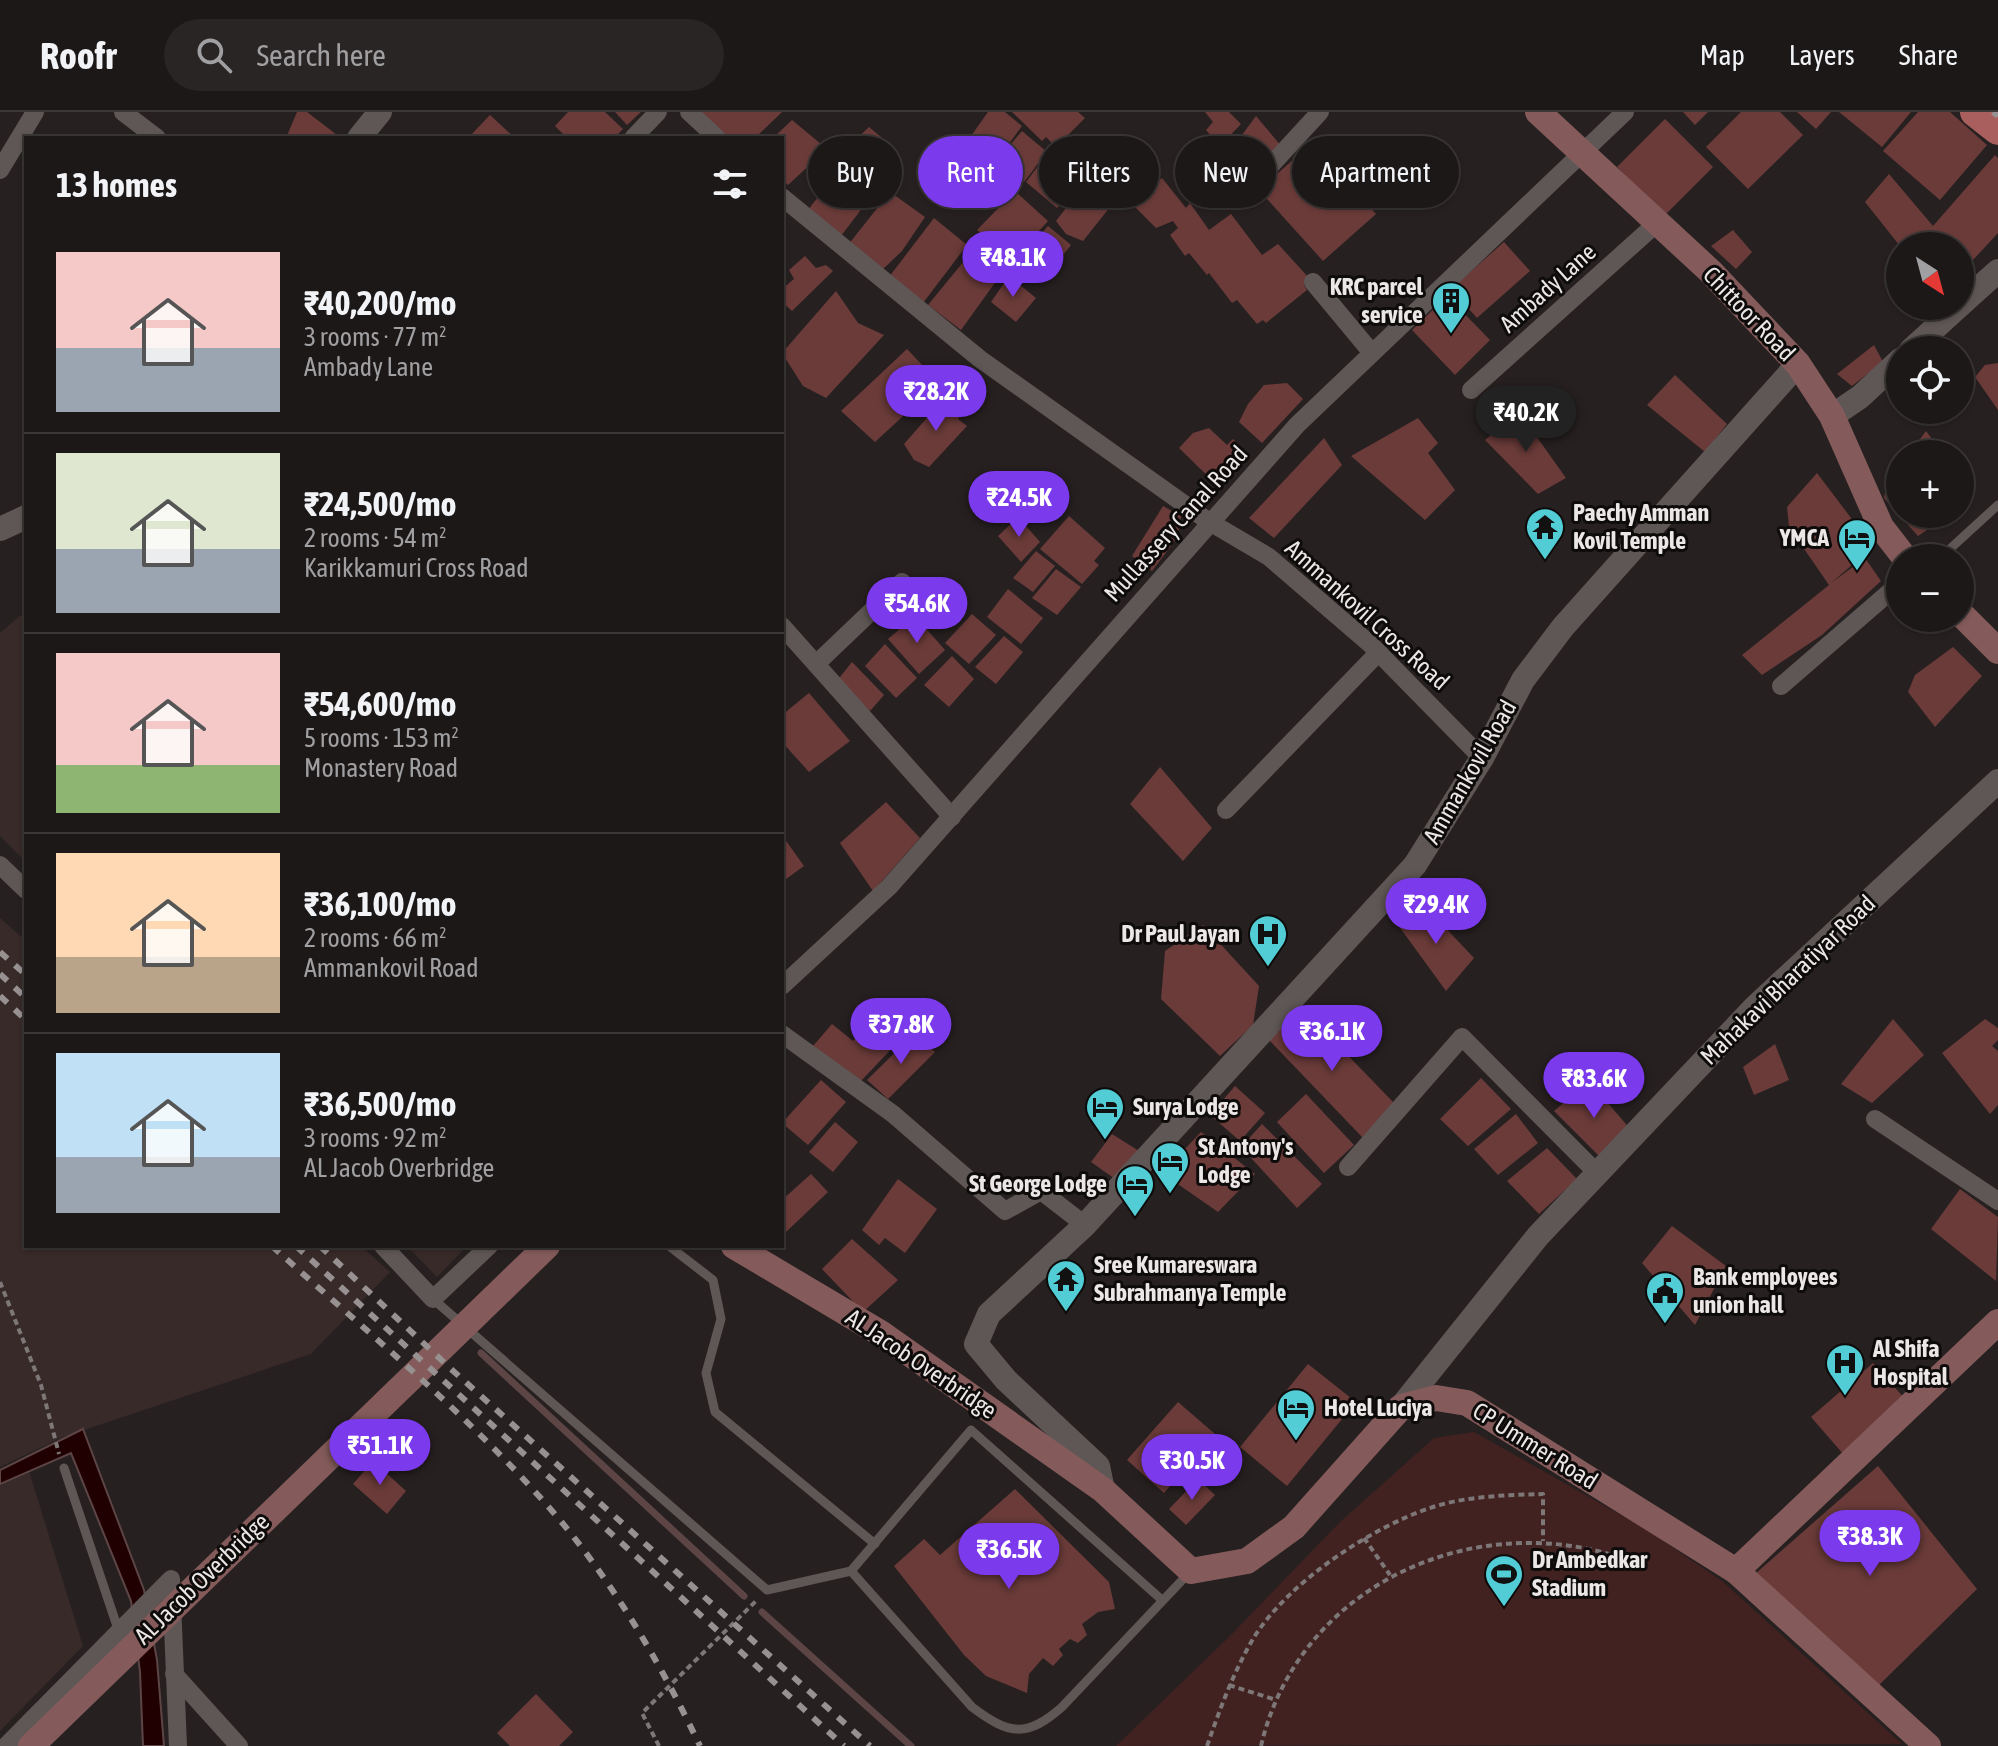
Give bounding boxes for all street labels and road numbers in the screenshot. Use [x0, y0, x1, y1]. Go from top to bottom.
street label: Ambady Lane [1494, 238, 1601, 338]
street label: Chittoor Road [1698, 261, 1801, 366]
street label: Mullassery Canal Road [1099, 440, 1253, 607]
street label: Ammankovil Cross Road [1280, 534, 1455, 695]
street label: Ammankovil Road [1418, 695, 1522, 848]
street label: Mahakavi Bharatiyar Road [1695, 889, 1880, 1070]
street label: AL Jacob Overbridge [841, 1303, 1002, 1424]
street label: CP Ummer Road [1468, 1397, 1602, 1495]
street label: AL Jacob Overbridge [129, 1508, 274, 1649]

